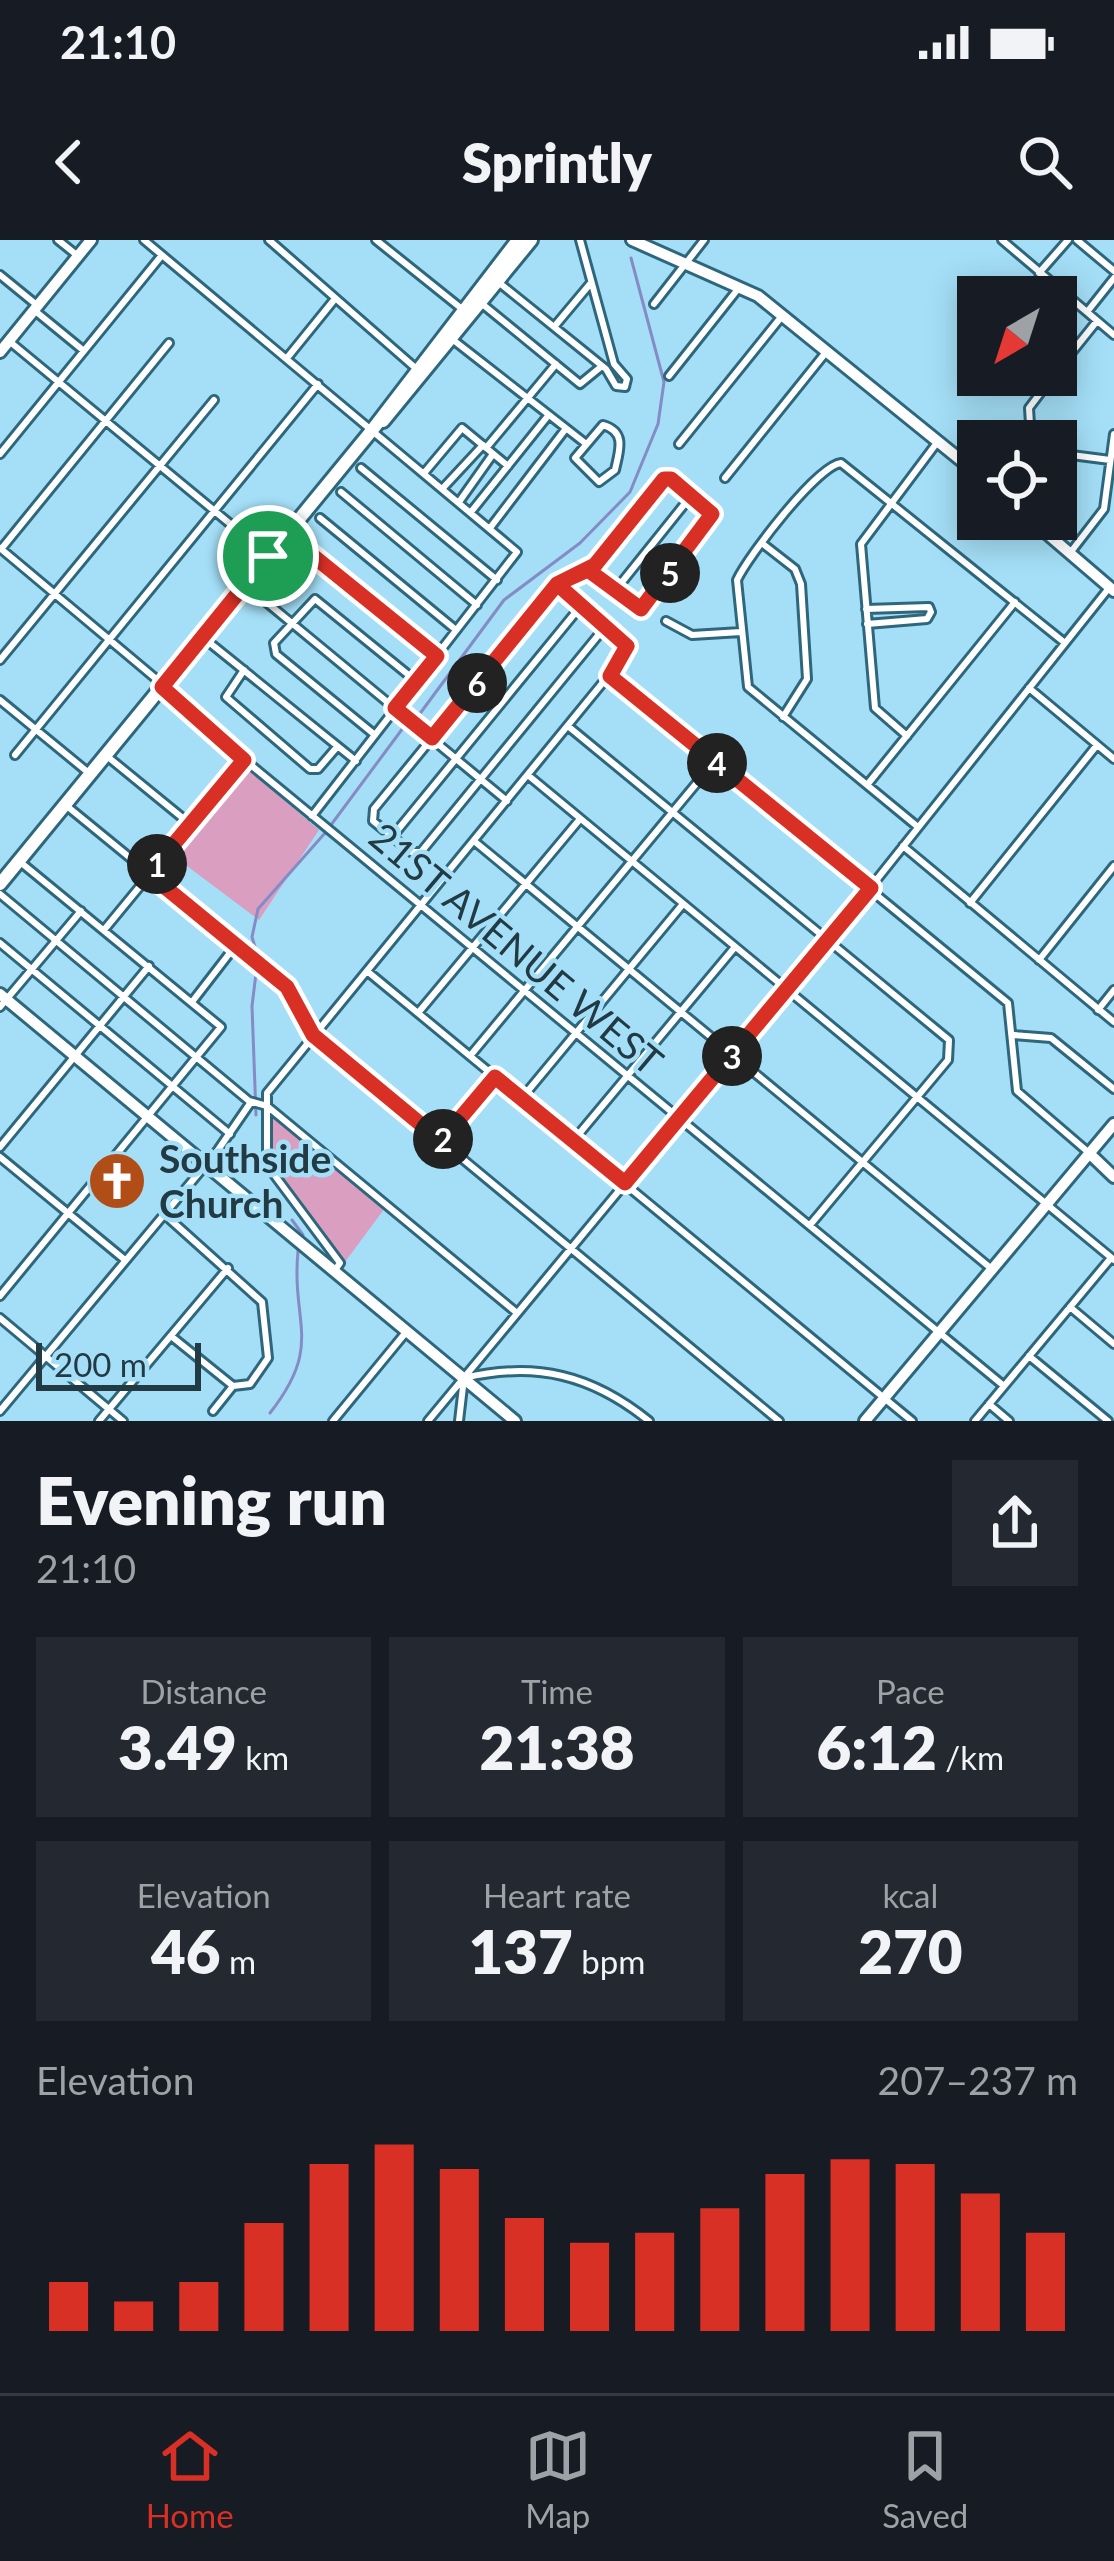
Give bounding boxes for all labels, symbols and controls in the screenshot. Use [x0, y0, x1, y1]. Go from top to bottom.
text: 21:10 [60, 15, 176, 69]
icon: back [36, 129, 102, 195]
icon: search [1012, 129, 1078, 195]
text: Sprintly [462, 130, 652, 195]
north arrow [957, 276, 1077, 396]
map controls [957, 276, 1077, 540]
button: locate [957, 420, 1077, 540]
pin [217, 505, 319, 607]
icon: arrive [235, 523, 301, 589]
pin: 5 [640, 543, 700, 603]
text: 5 [660, 553, 680, 593]
pin: 6 [447, 653, 507, 713]
text: 6 [467, 663, 487, 703]
pin: 4 [687, 733, 747, 793]
text: 4 [707, 743, 727, 783]
street label: 21ST AVENUE WEST [361, 812, 672, 1084]
pin: 1 [127, 834, 187, 894]
text: 1 [147, 844, 167, 884]
pin: 3 [702, 1026, 762, 1086]
text: 3 [722, 1036, 742, 1076]
pin: 2 [413, 1109, 473, 1169]
text: 2 [433, 1119, 453, 1159]
place label: Southside Church [159, 1135, 331, 1226]
church icon: Southside Church [86, 1150, 148, 1212]
scale bar [36, 1337, 201, 1390]
text: 200 m [54, 1344, 147, 1384]
text: Evening run [36, 1460, 387, 1539]
button: share [952, 1460, 1078, 1586]
text: 21:10 [36, 1545, 136, 1591]
text: Distance [140, 1671, 267, 1711]
text: Time [521, 1671, 593, 1711]
text: Pace [876, 1671, 945, 1711]
text: 3.49 [118, 1711, 237, 1783]
text: 21:38 [479, 1711, 635, 1783]
text: 6:12 [817, 1711, 937, 1783]
text: km [237, 1737, 289, 1777]
text: /km [937, 1737, 1004, 1777]
text: Elevation [137, 1875, 271, 1915]
text: Heart rate [483, 1875, 631, 1915]
text: kcal [882, 1875, 938, 1915]
text: 46 [151, 1915, 221, 1987]
text: 137 [469, 1915, 573, 1987]
text: 270 [858, 1915, 963, 1987]
text: m [221, 1941, 256, 1981]
text: bpm [573, 1941, 645, 1981]
text: Elevation [36, 2057, 194, 2103]
text: 207–237 m [878, 2057, 1078, 2103]
tab: Home [146, 2423, 234, 2535]
tab: Map [525, 2423, 591, 2535]
tab: Saved [882, 2423, 968, 2535]

